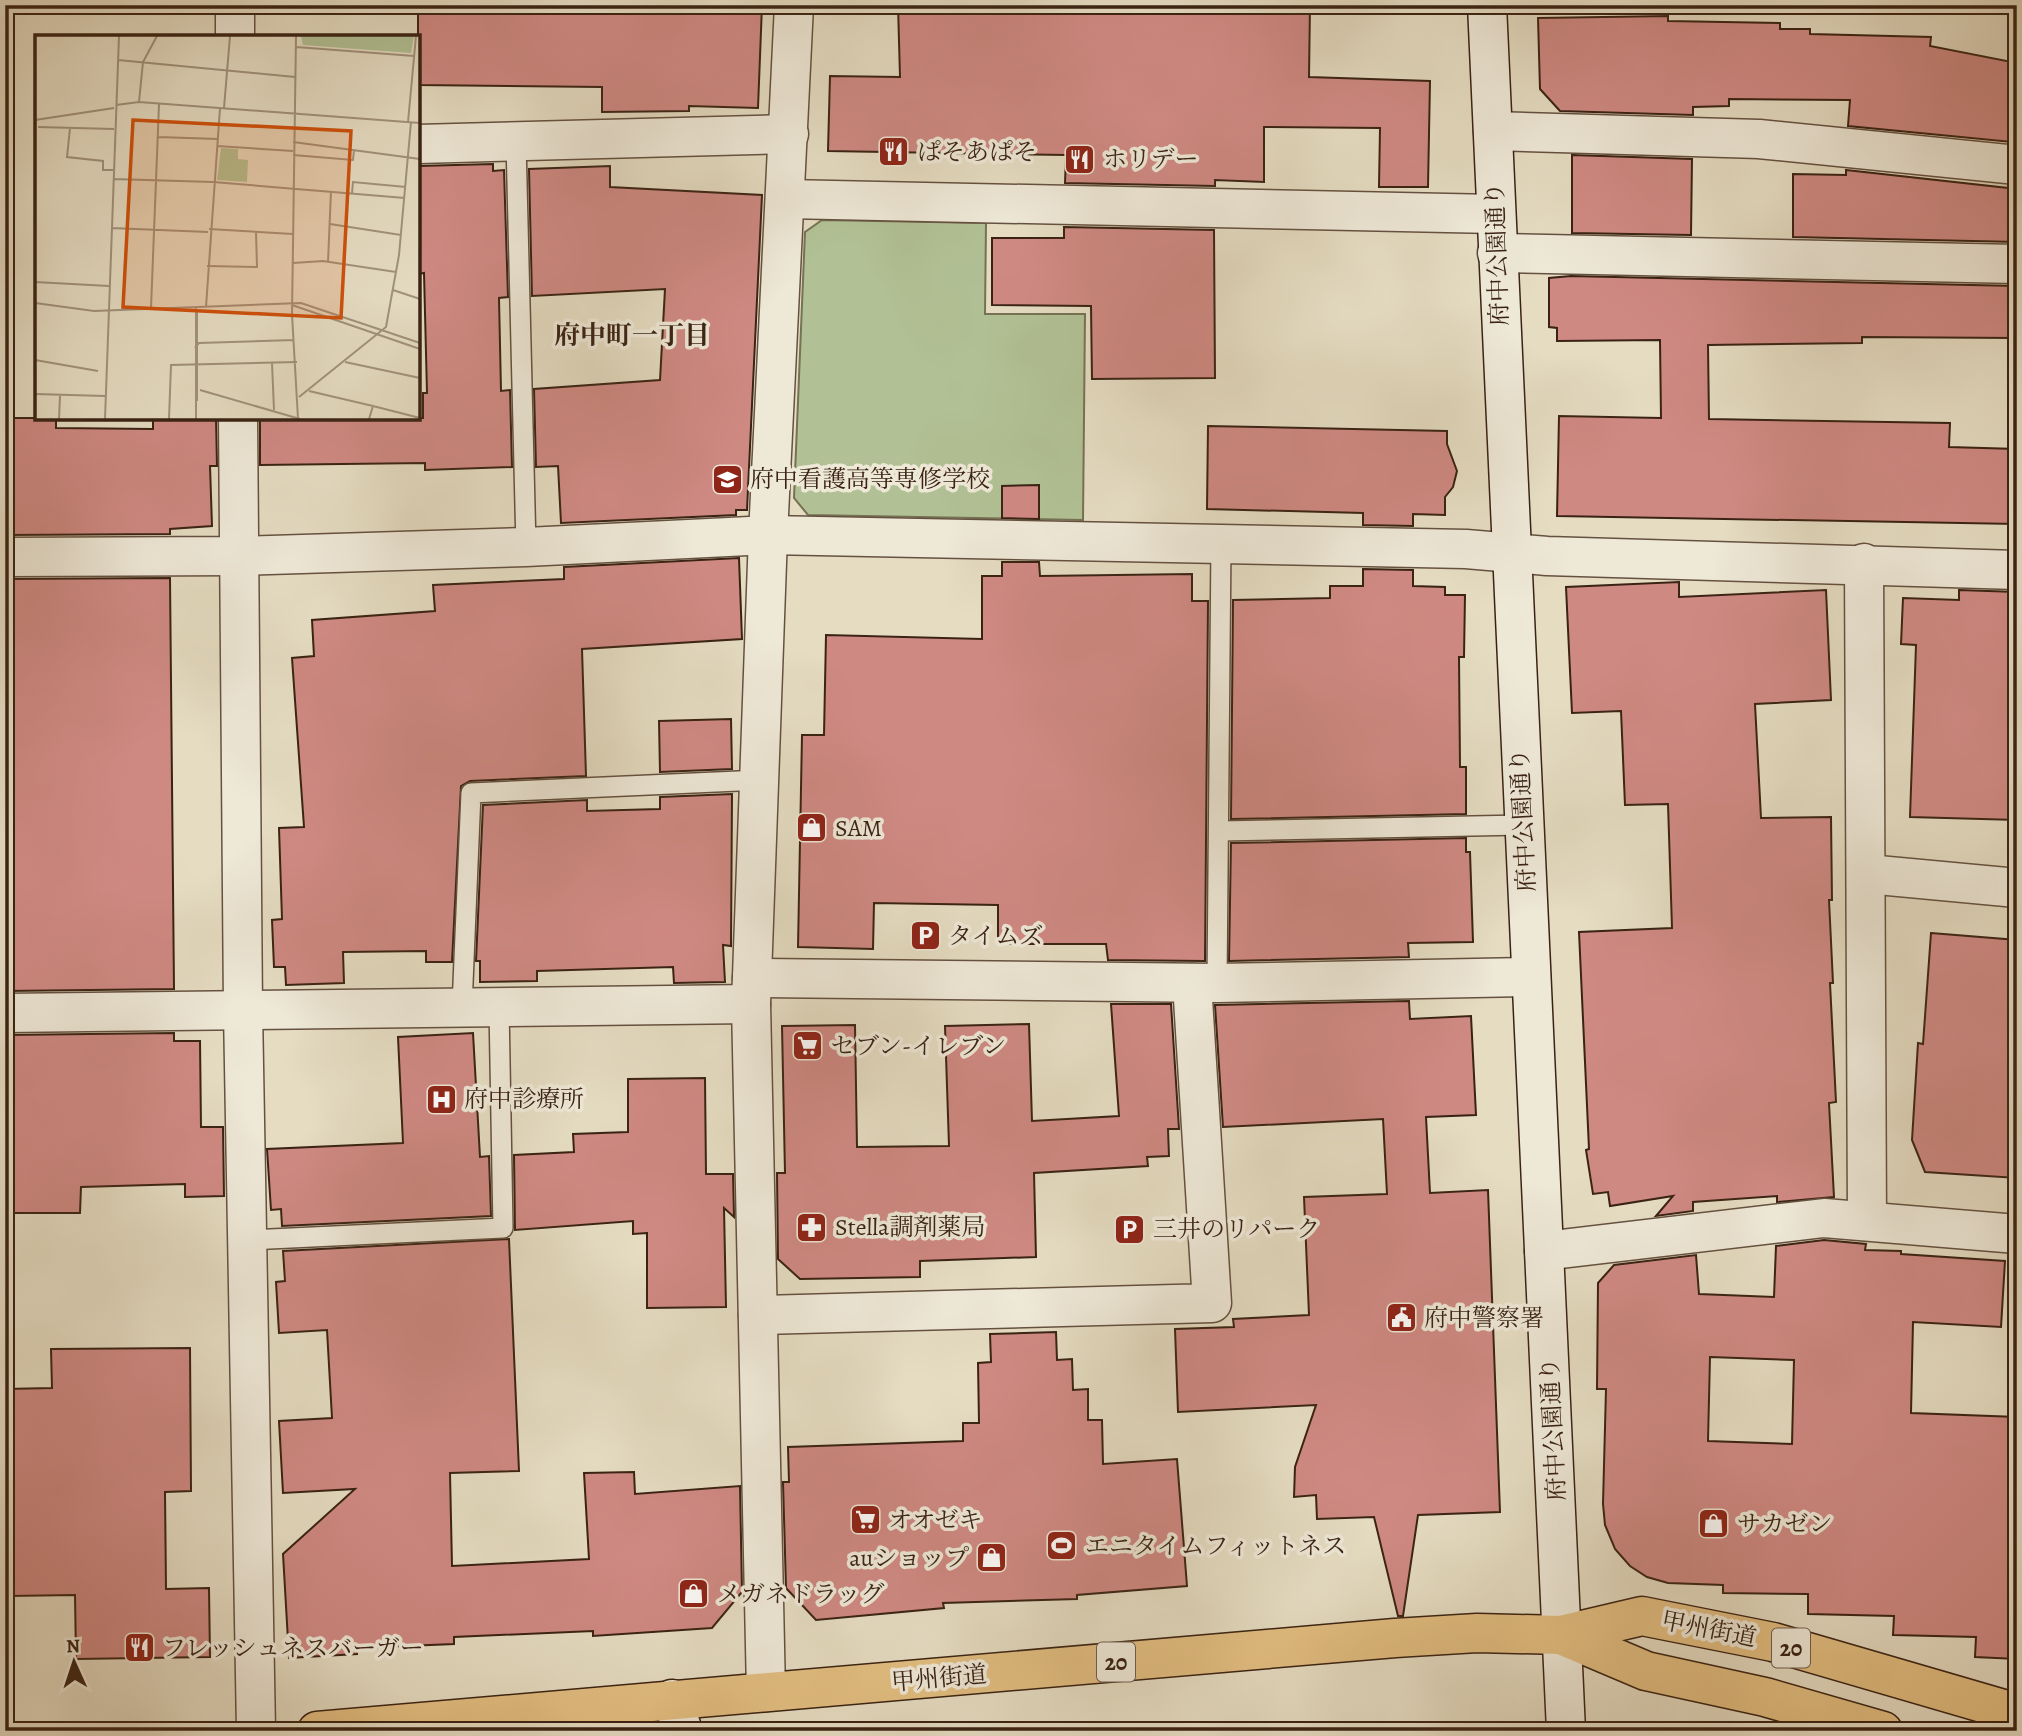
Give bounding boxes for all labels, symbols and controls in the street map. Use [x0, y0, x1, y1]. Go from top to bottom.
inset map [35, 35, 420, 420]
restaurant icon: ぱそあぱそ [877, 135, 911, 169]
place label: ぱそあぱそ [917, 136, 1037, 168]
restaurant icon: ホリデー [1063, 142, 1097, 176]
place label: ホリデー [1103, 143, 1199, 175]
street label: 府中公園通り [1478, 181, 1516, 327]
district label: 府中町一丁目 [554, 318, 710, 353]
school or university icon: 府中看護高等専修学校 [710, 462, 744, 496]
place label: 府中看護高等専修学校 [750, 463, 990, 495]
street label: 府中公園通り [1503, 747, 1543, 893]
shop icon: SAM [795, 811, 829, 845]
place label: SAM [835, 812, 882, 844]
parking icon: タイムズ [908, 919, 942, 953]
place label: タイムズ [948, 920, 1044, 952]
supermarket icon: セブン-イレブン [791, 1029, 825, 1063]
place label: セブン-イレブン [831, 1030, 1006, 1062]
hospital icon: 府中診療所 [424, 1082, 458, 1116]
place label: 府中診療所 [464, 1083, 584, 1115]
pharmacy icon: Stella調剤薬局 [795, 1210, 829, 1244]
place label: Stella調剤薬局 [835, 1211, 985, 1243]
parking icon: 三井のリパーク [1113, 1212, 1147, 1246]
place label: 三井のリパーク [1153, 1213, 1320, 1245]
public building icon: 府中警察署 [1384, 1301, 1418, 1335]
place label: 府中警察署 [1424, 1302, 1544, 1334]
street label: 府中公園通り [1533, 1356, 1573, 1502]
supermarket icon: オオゼキ [848, 1503, 882, 1537]
place label: オオゼキ [888, 1504, 983, 1536]
shop icon: サカゼン [1697, 1507, 1731, 1541]
place label: サカゼン [1737, 1508, 1833, 1540]
sports icon: エニタイムフィットネス [1045, 1529, 1079, 1563]
place label: エニタイムフィットネス [1085, 1530, 1346, 1562]
shop icon: auショップ [975, 1541, 1009, 1575]
place label: auショップ [849, 1542, 969, 1574]
shop icon: メガネドラッグ [677, 1577, 711, 1611]
place label: メガネドラッグ [717, 1578, 885, 1610]
street label: 甲州街道 [1659, 1604, 1759, 1654]
north arrow [38, 1628, 108, 1698]
road number: 20 [1772, 1628, 1810, 1667]
restaurant icon: フレッシュネスバーガー [122, 1631, 156, 1665]
place label: フレッシュネスバーガー [162, 1632, 424, 1664]
text: N [66, 1633, 81, 1659]
road number: 20 [1097, 1642, 1135, 1681]
street label: 甲州街道 [890, 1658, 988, 1698]

